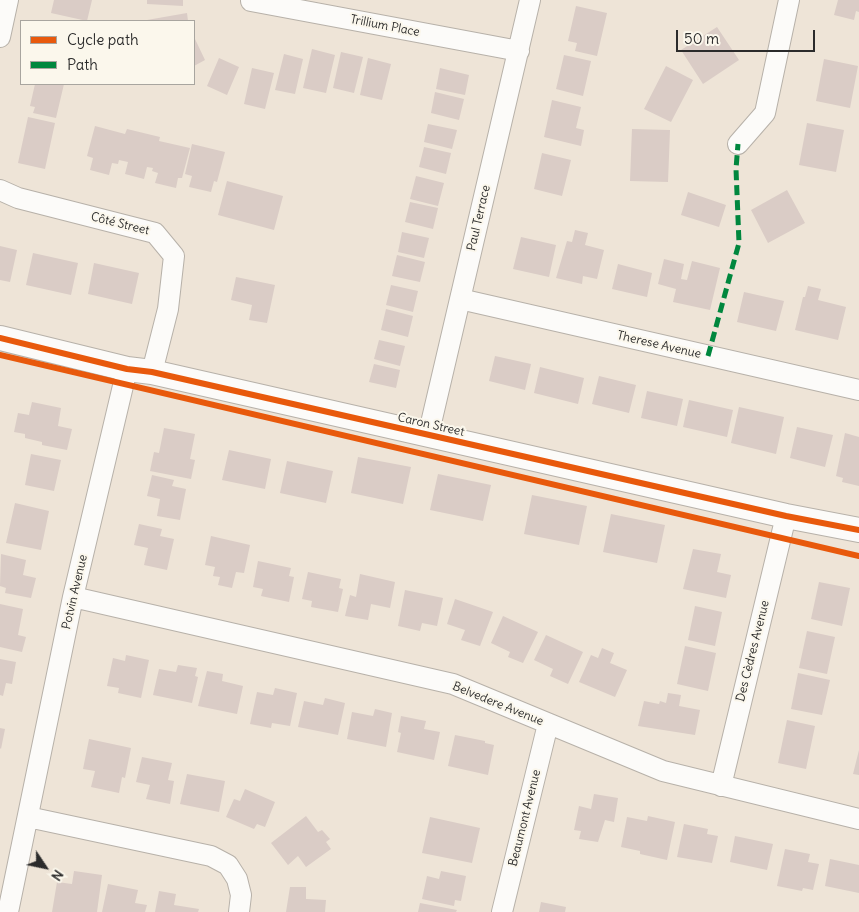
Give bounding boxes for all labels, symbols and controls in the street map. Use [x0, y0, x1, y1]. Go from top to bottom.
street label: Trillium Place [349, 12, 421, 40]
legend [20, 20, 195, 85]
scale bar [679, 20, 818, 52]
text: 50 m [684, 29, 719, 48]
text: Cycle path [67, 30, 139, 49]
text: Path [67, 55, 98, 74]
street label: Paul Terrace [464, 184, 494, 252]
street label: Côté Street [89, 210, 151, 238]
street label: Therese Avenue [616, 328, 702, 362]
street label: Caron Street [396, 410, 466, 440]
street label: Potvin Avenue [59, 553, 91, 631]
street label: Des Cèdres Avenue [733, 599, 773, 703]
street label: Belvedere Avenue [450, 679, 546, 729]
street label: Beaumont Avenue [506, 768, 544, 868]
north arrow [20, 842, 70, 892]
text: N [47, 866, 68, 884]

